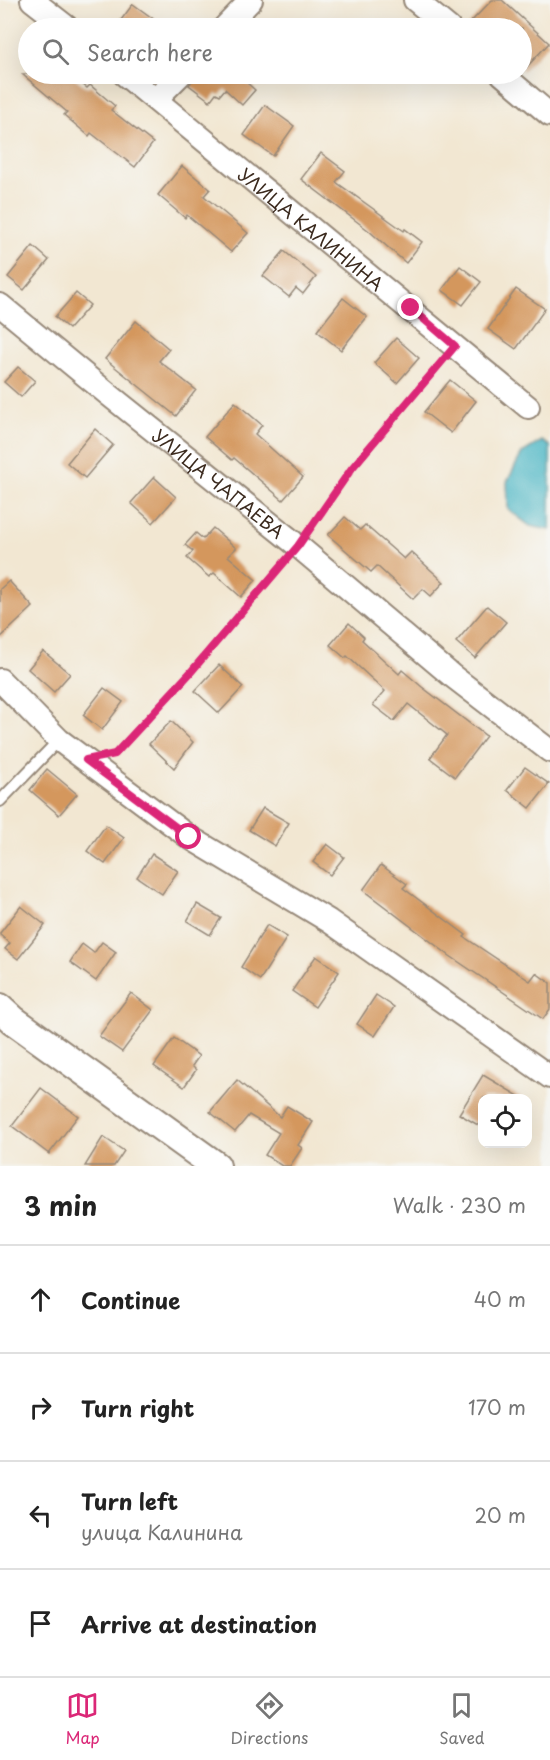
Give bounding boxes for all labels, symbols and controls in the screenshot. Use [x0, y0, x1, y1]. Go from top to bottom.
search box [18, 18, 532, 84]
icon: search [39, 35, 72, 68]
text: Search here [87, 35, 213, 68]
street label: УЛИЦА КАЛИНИНА [233, 160, 390, 297]
route end [397, 294, 423, 320]
street label: УЛИЦА ЧАПАЕВА [147, 422, 291, 544]
route start [175, 823, 201, 849]
map controls [478, 1094, 532, 1148]
button: locate [478, 1094, 532, 1148]
text: 3 min [24, 1186, 97, 1225]
text: Walk · 230 m [393, 1190, 526, 1220]
icon: ahead [24, 1283, 57, 1316]
text: Continue [81, 1283, 180, 1316]
text: 40 m [474, 1284, 526, 1314]
icon: right [24, 1391, 57, 1424]
text: Turn right [81, 1391, 194, 1424]
text: 170 m [468, 1392, 526, 1422]
text: Turn left [81, 1484, 178, 1517]
icon: left [24, 1499, 57, 1532]
text: 20 m [474, 1500, 526, 1530]
text: улица Калинина [81, 1517, 243, 1547]
icon: arrive [24, 1607, 57, 1640]
text: Arrive at destination [81, 1607, 317, 1640]
tab: Map [65, 1689, 100, 1749]
tab: Directions [230, 1689, 308, 1749]
tab: Saved [439, 1689, 485, 1749]

